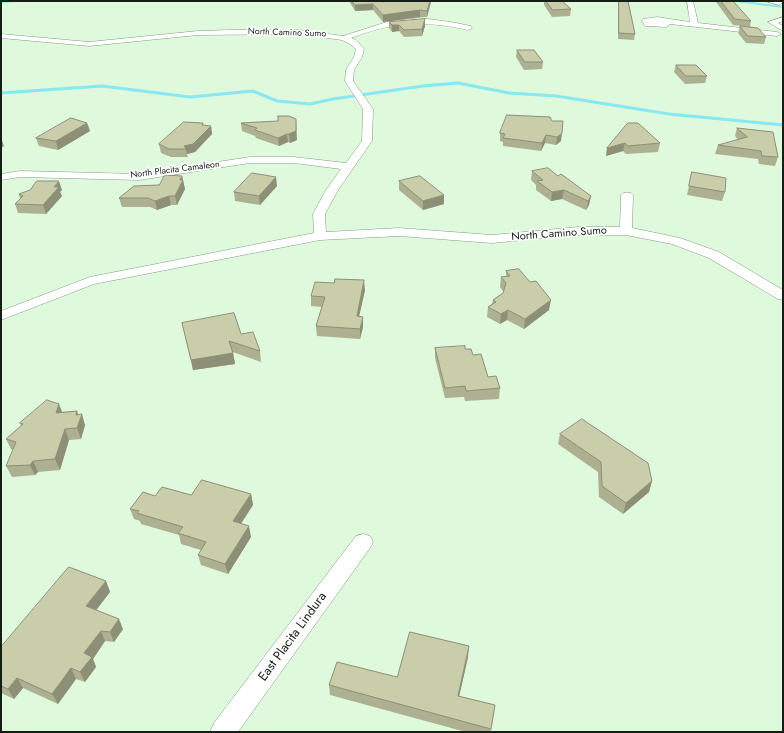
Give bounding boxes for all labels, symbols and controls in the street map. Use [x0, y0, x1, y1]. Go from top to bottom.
street label: North Camino Sumo [248, 26, 326, 40]
street label: North Placita Camaleon [130, 159, 220, 181]
street label: North Camino Sumo [511, 224, 607, 244]
street label: East Placita Lindura [256, 590, 330, 684]

